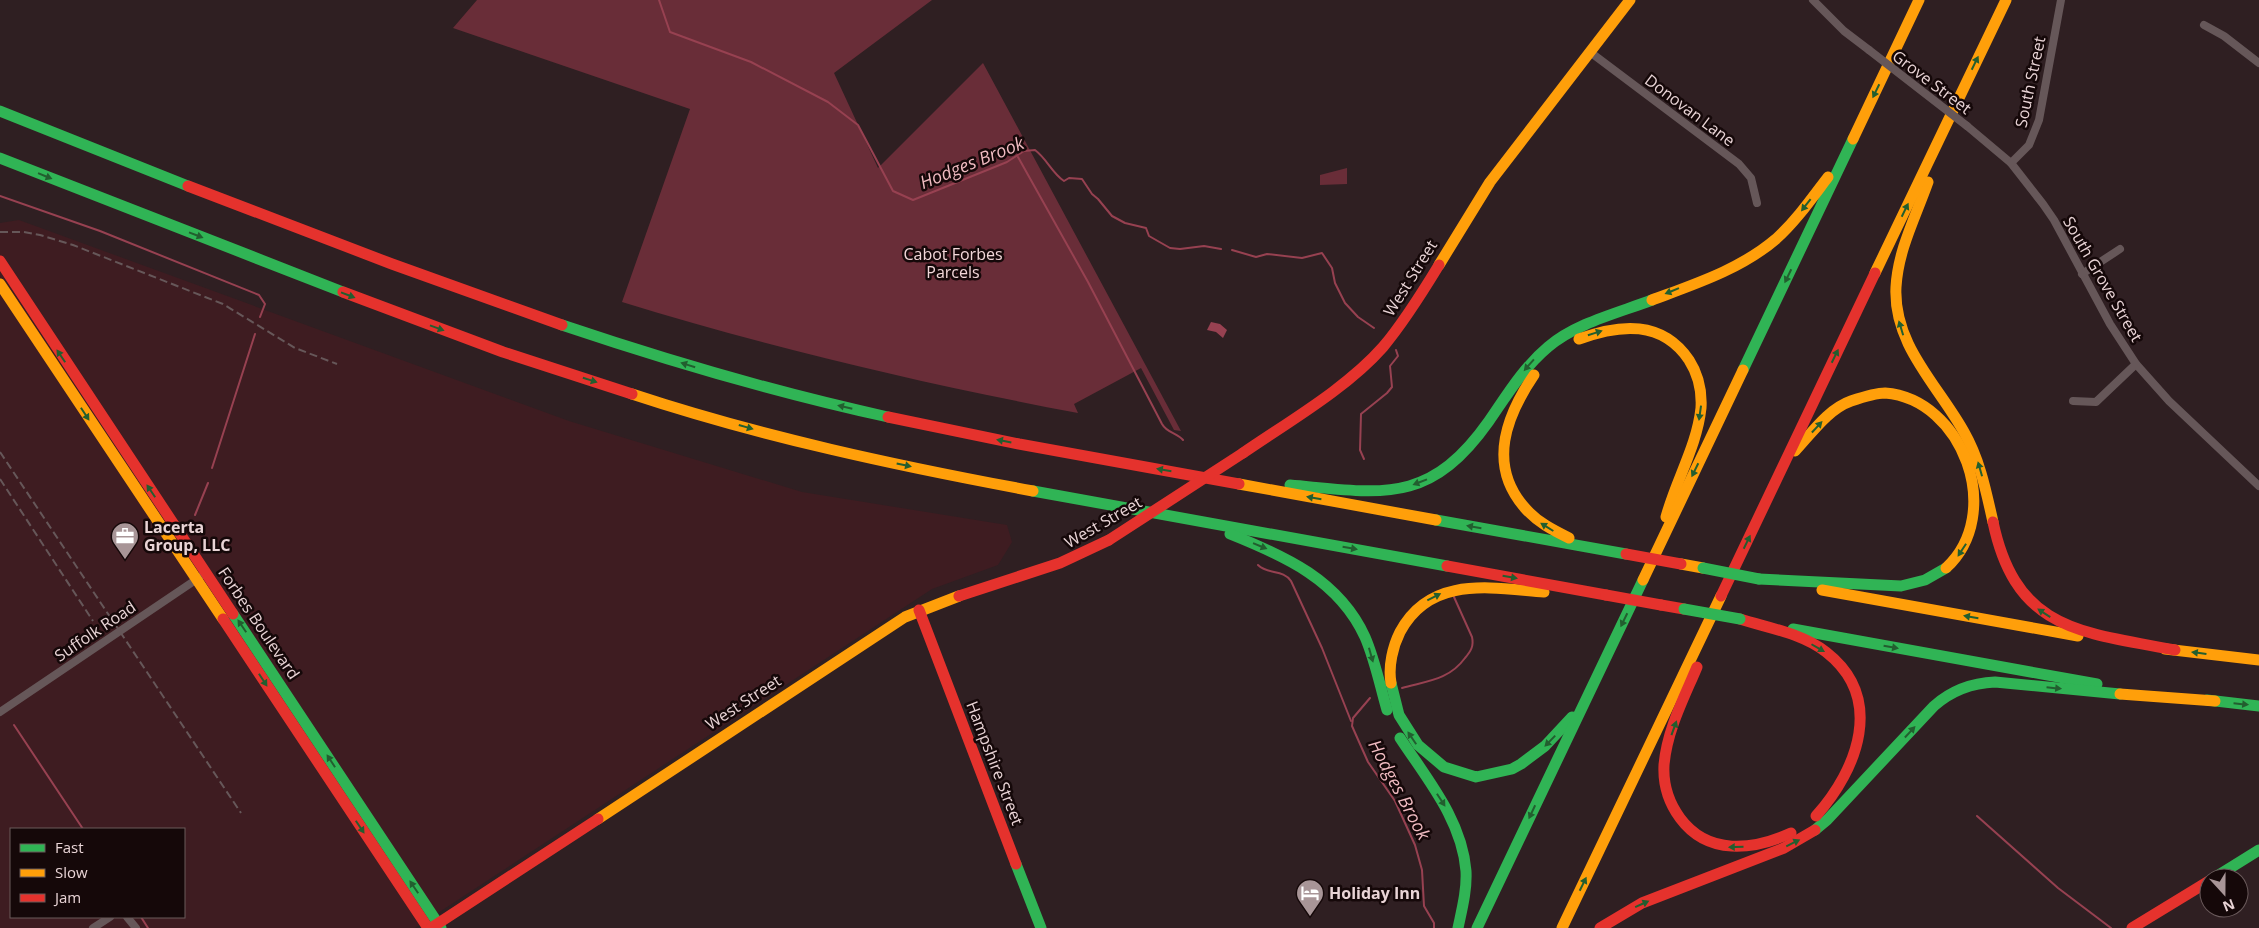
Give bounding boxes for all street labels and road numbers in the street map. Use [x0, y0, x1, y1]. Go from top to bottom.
street label: South Street [2010, 34, 2050, 130]
street label: Grove Street [1888, 45, 1976, 119]
street label: Donovan Lane [1640, 69, 1740, 151]
street label: South Grove Street [2058, 212, 2148, 346]
street label: West Street [1378, 235, 1442, 320]
street label: West Street [1060, 491, 1146, 553]
street label: Forbes Boulevard [213, 563, 305, 683]
street label: Suffolk Road [50, 596, 140, 666]
street label: West Street [701, 669, 785, 735]
street label: Hampshire Street [961, 698, 1029, 828]

